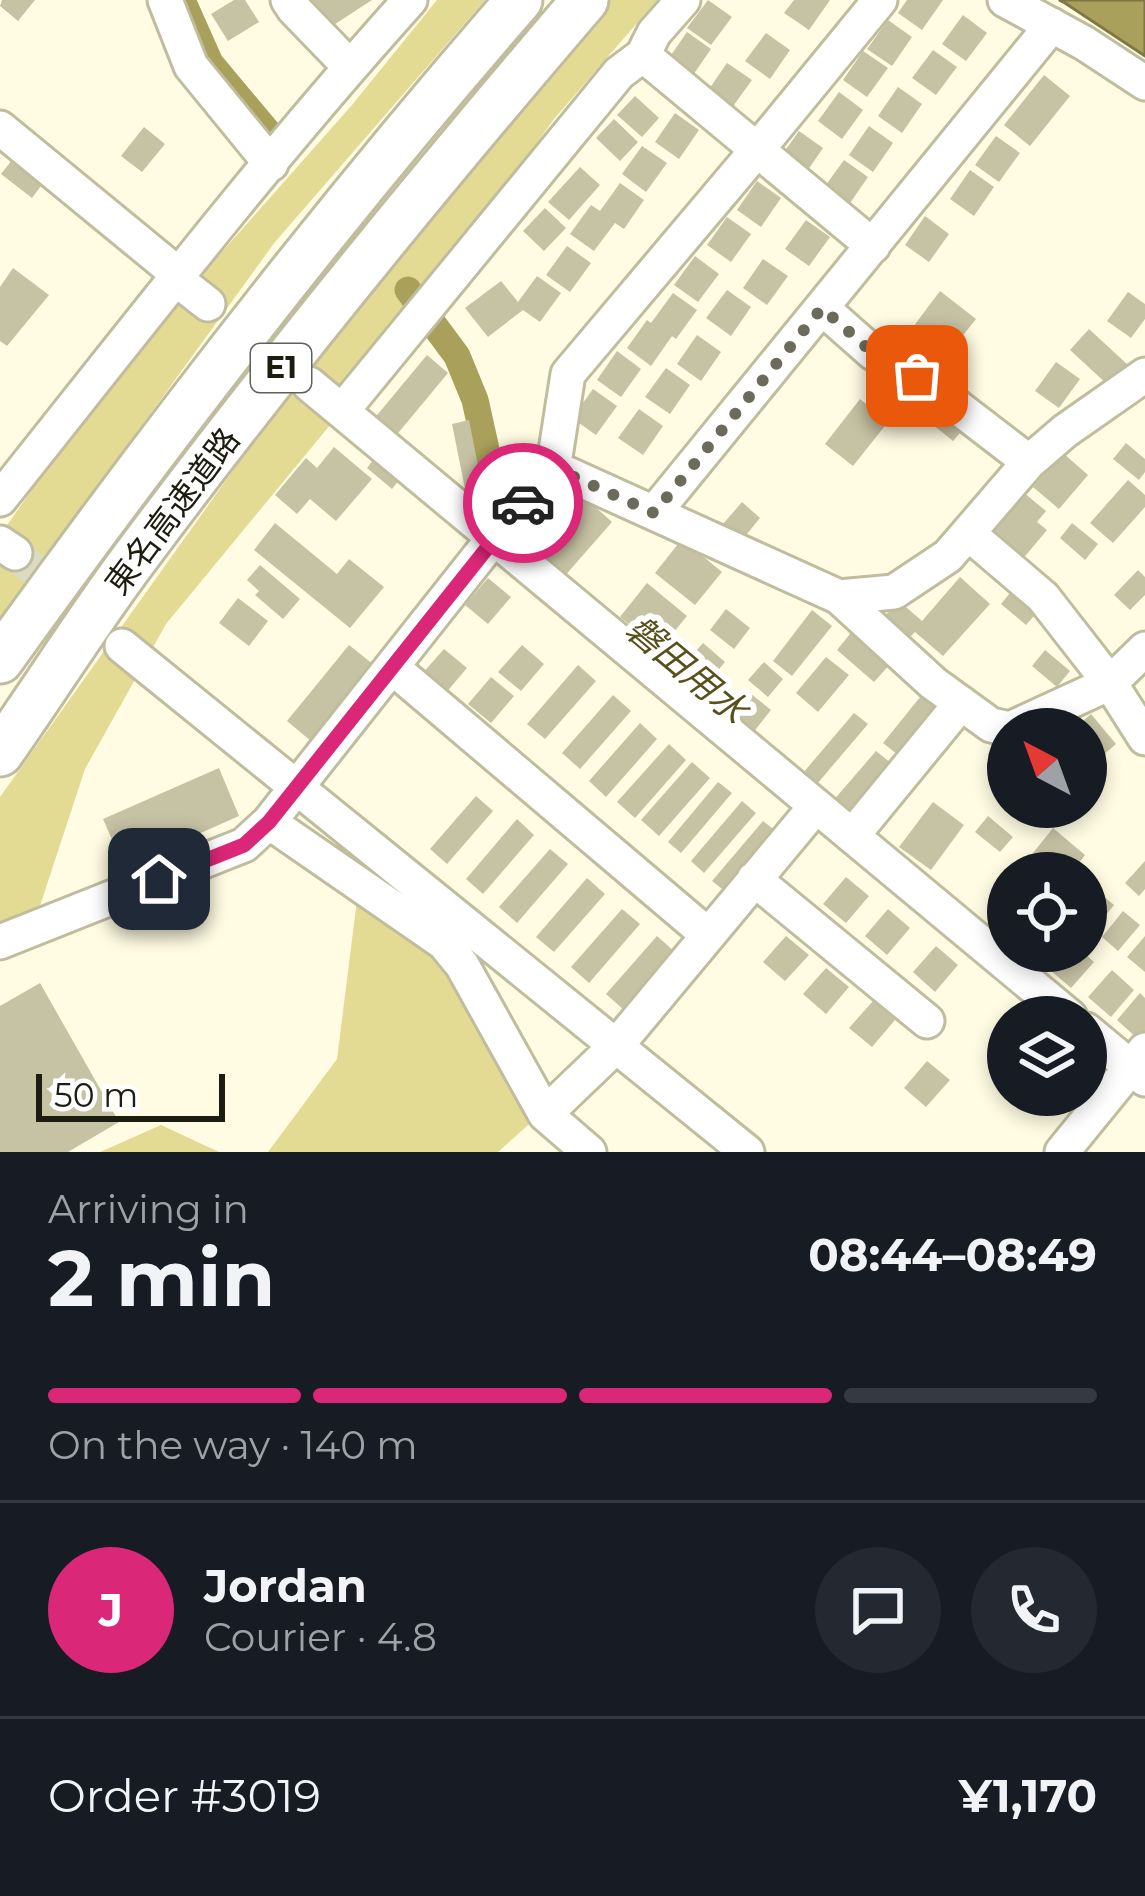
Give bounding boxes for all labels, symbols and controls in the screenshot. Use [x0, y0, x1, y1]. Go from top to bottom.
pin [866, 325, 968, 427]
icon: bag [884, 343, 950, 409]
road number: E1 [251, 344, 311, 392]
street label: 東名高速道路 [96, 420, 248, 602]
courier [463, 443, 583, 563]
icon: car [490, 470, 556, 536]
water label: 磐田用水 [618, 606, 759, 735]
north arrow [987, 708, 1107, 828]
map controls [987, 708, 1107, 1116]
pin [108, 828, 210, 930]
icon: home [126, 846, 192, 912]
button: locate [987, 852, 1107, 972]
button: layers [987, 996, 1107, 1116]
scale bar [36, 1068, 225, 1121]
text: 50 m [54, 1075, 138, 1115]
text: Arriving in [48, 1185, 249, 1233]
text: 08:44–08:49 [808, 1227, 1097, 1282]
text: 2 min [48, 1230, 275, 1326]
text: On the way · 140 m [48, 1421, 418, 1469]
button: chat [815, 1547, 941, 1673]
button: phone [971, 1547, 1097, 1673]
text: Jordan [204, 1558, 367, 1613]
text: J [99, 1582, 123, 1637]
text: Courier · 4.8 [204, 1613, 437, 1661]
text: Order #3019 [48, 1768, 321, 1823]
text: ¥1,170 [959, 1768, 1097, 1823]

